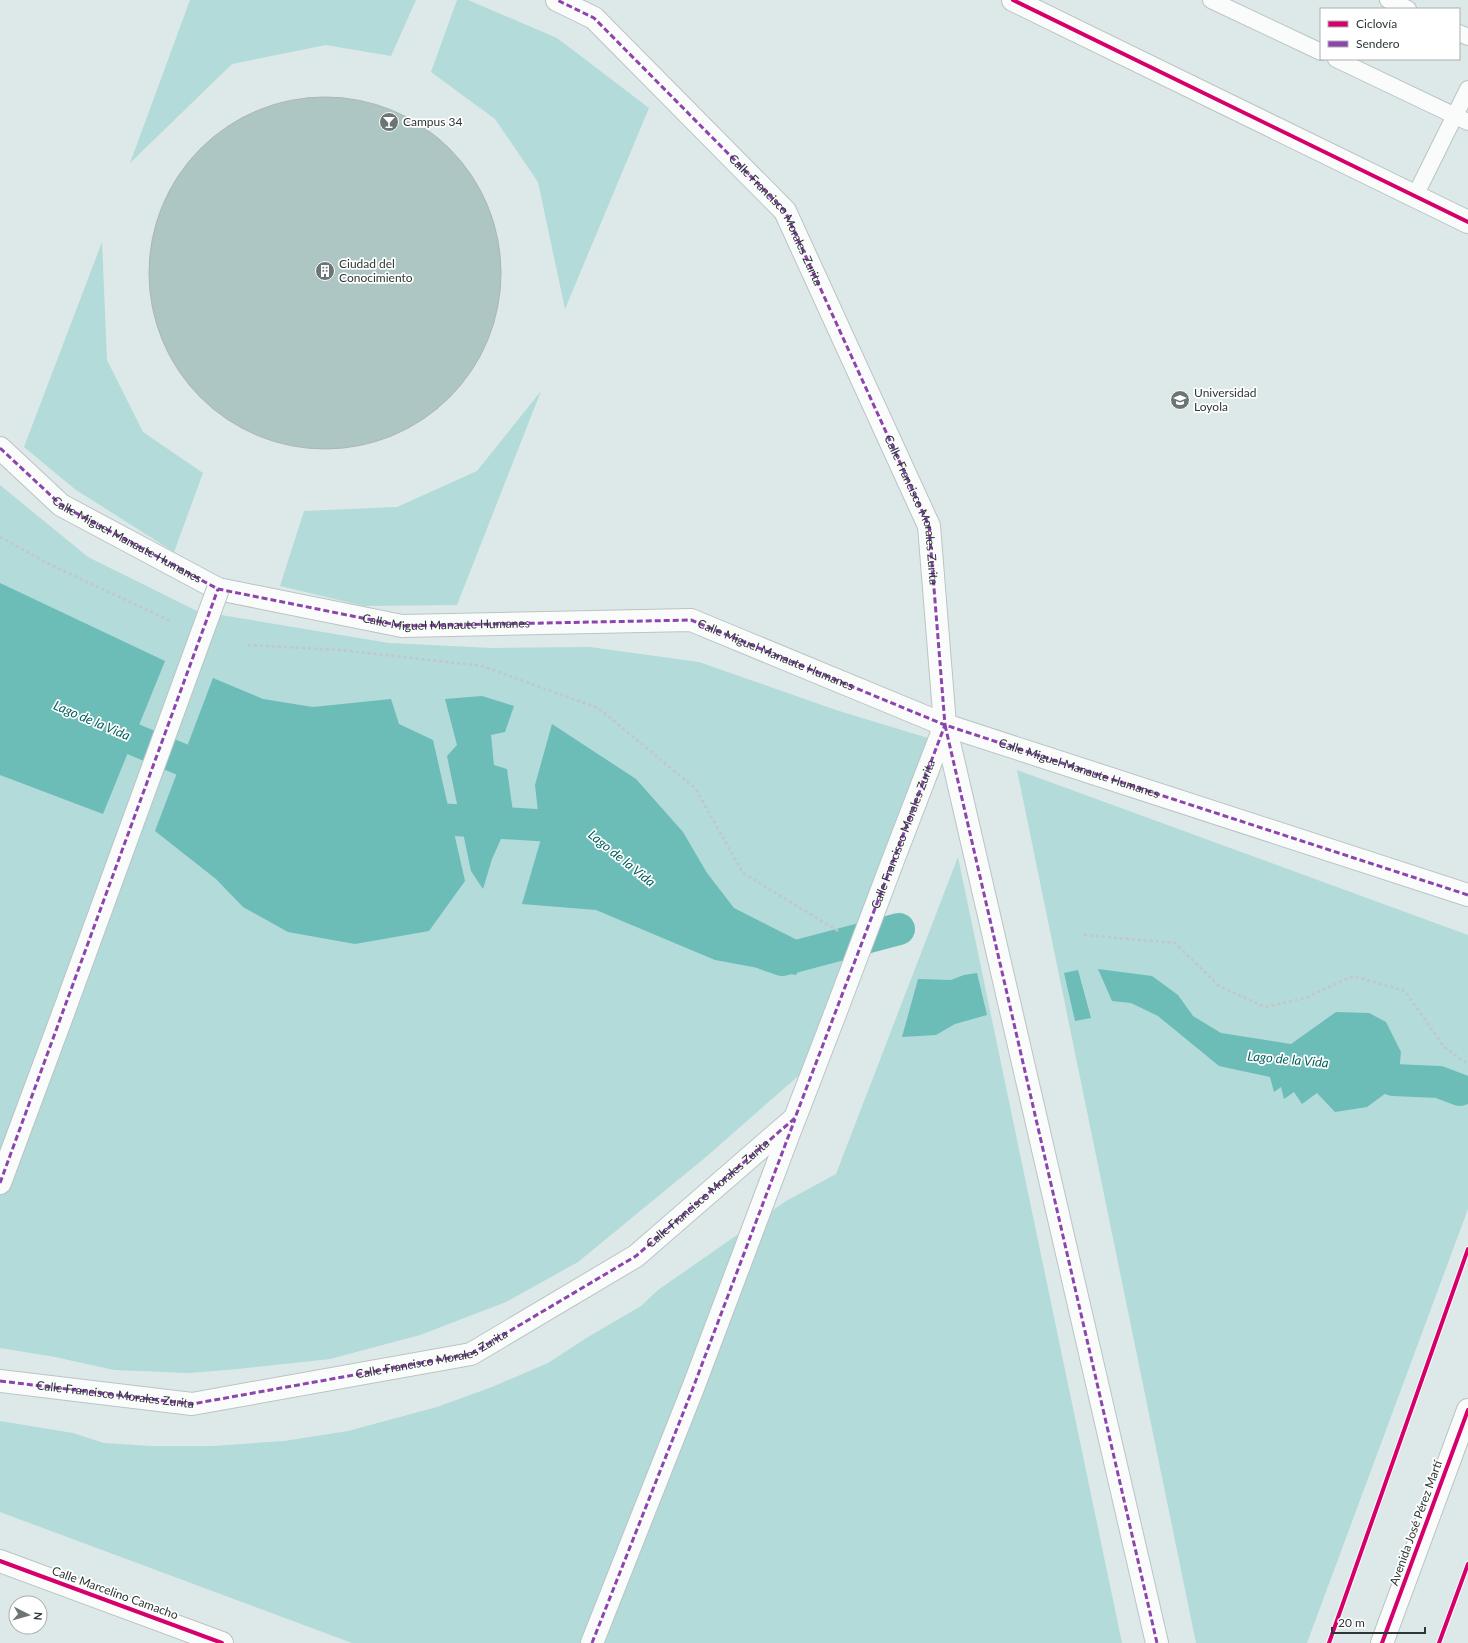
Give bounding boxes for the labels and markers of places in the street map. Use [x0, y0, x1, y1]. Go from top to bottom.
bar icon: Campus 34 [378, 111, 400, 133]
place label: Campus 34 [403, 114, 462, 129]
place label: Ciudad del Conocimiento [339, 256, 413, 285]
building icon: Ciudad del Conocimiento [314, 260, 336, 282]
place label: Universidad Loyola [1194, 385, 1256, 414]
school or university icon: Universidad Loyola [1169, 389, 1191, 411]

